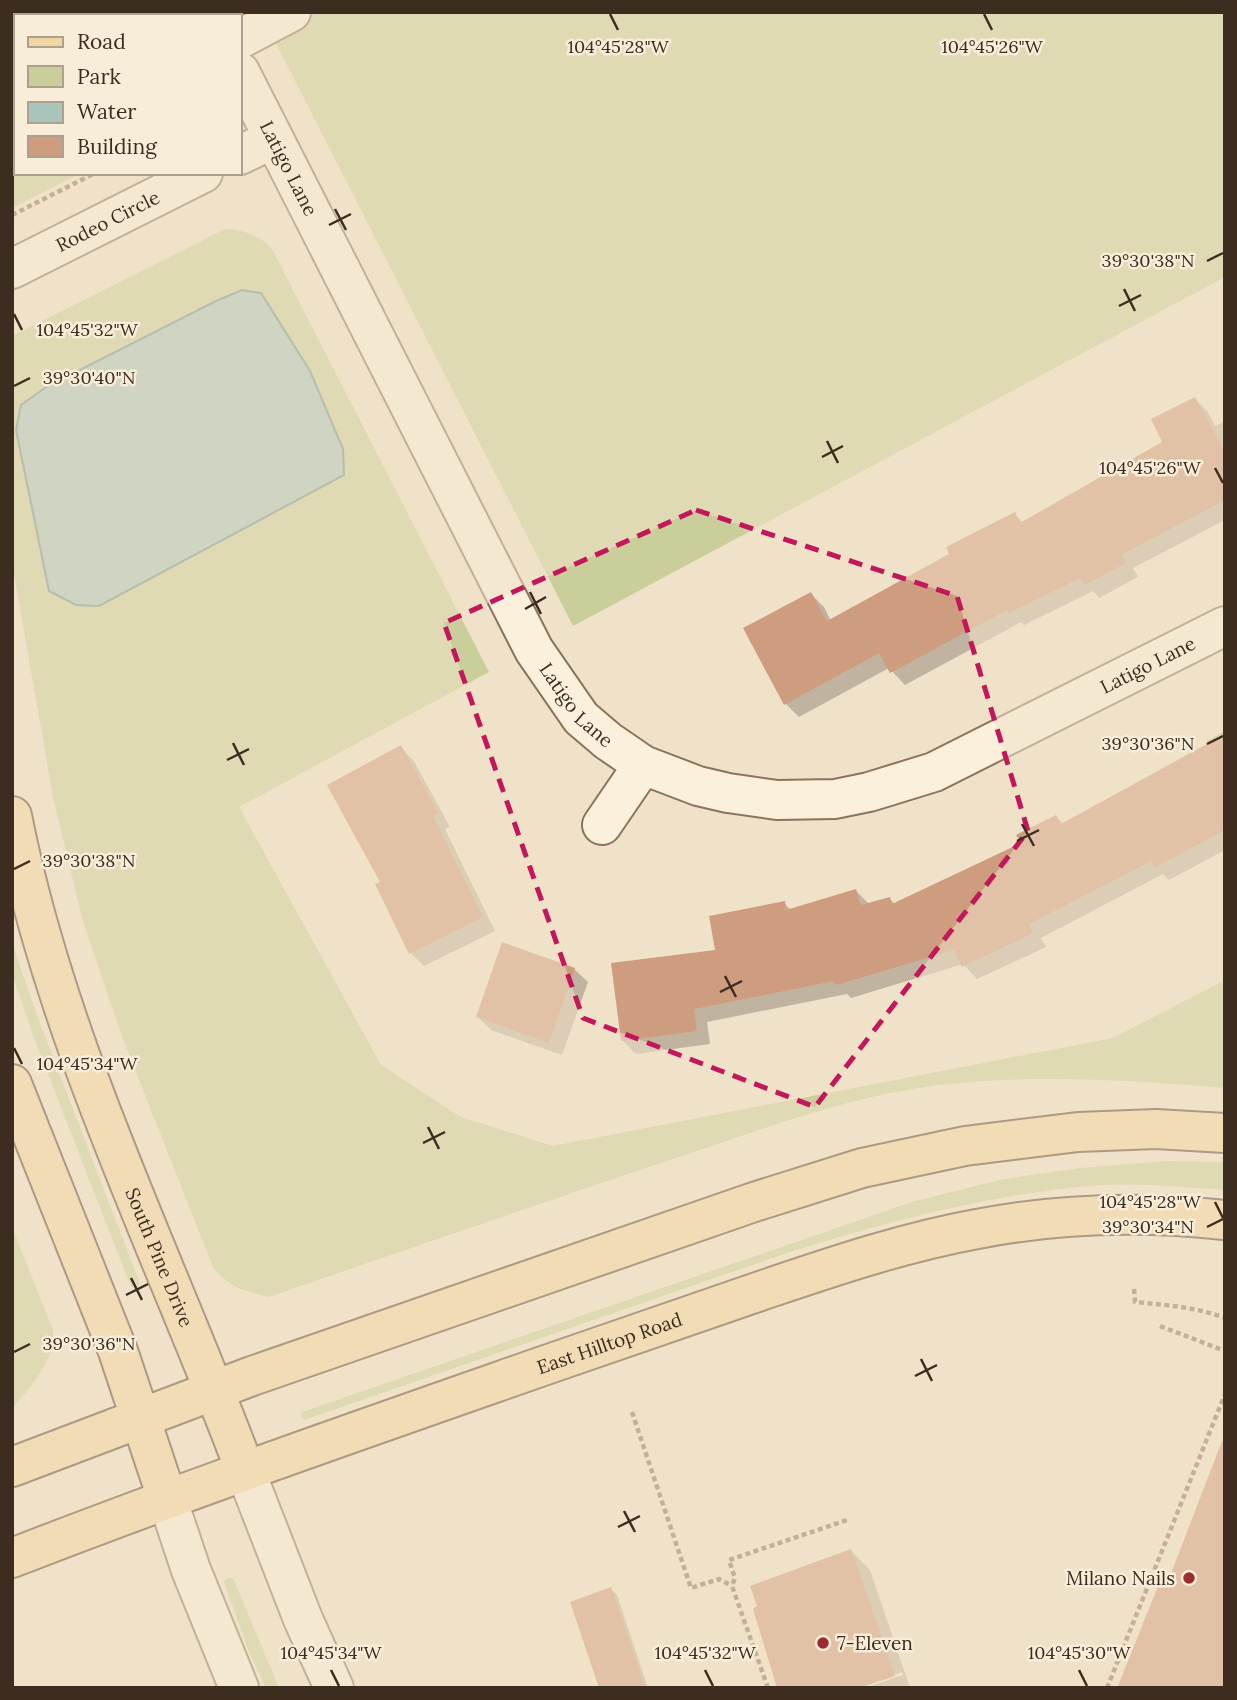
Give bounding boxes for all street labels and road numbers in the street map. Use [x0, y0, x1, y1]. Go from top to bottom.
street label: Latigo Lane [255, 117, 323, 220]
street label: Rodeo Circle [52, 185, 163, 257]
street label: Latigo Lane [1096, 631, 1199, 699]
street label: Latigo Lane [534, 658, 618, 752]
street label: South Pine Drive [120, 1184, 199, 1330]
street label: East Hilltop Road [534, 1307, 685, 1379]

